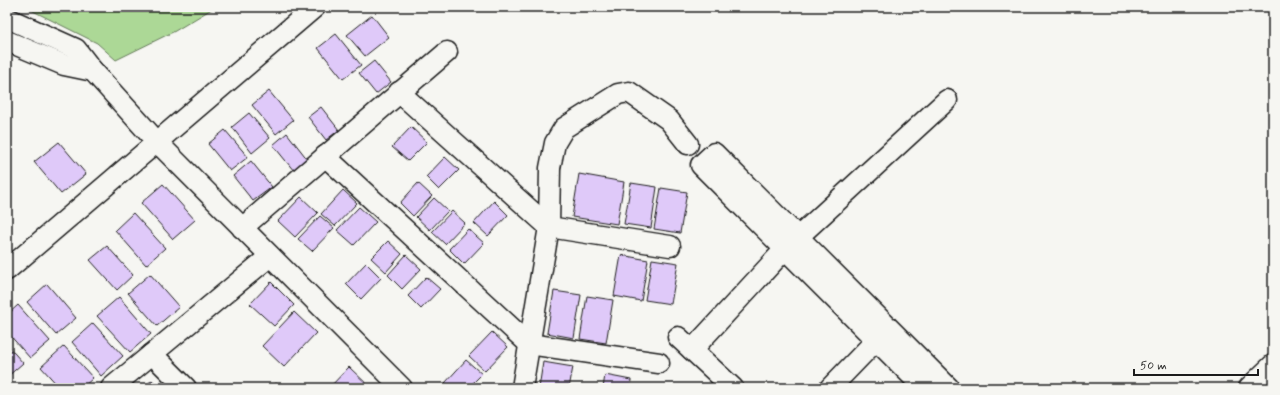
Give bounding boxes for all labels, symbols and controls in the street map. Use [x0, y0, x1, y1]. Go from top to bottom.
scale bar [1134, 351, 1258, 377]
text: 50 m [1140, 358, 1167, 374]

